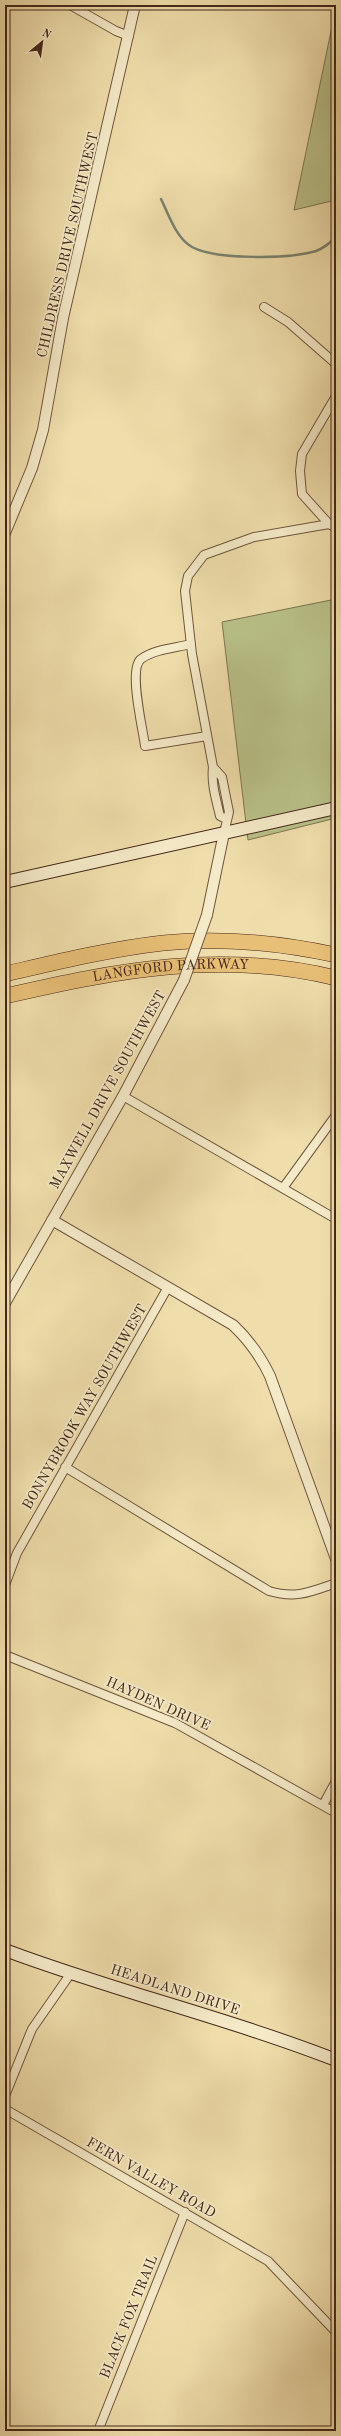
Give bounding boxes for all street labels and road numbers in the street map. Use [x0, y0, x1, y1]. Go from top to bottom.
street label: CHILDRESS DRIVE SOUTHWEST [35, 131, 101, 359]
street label: LANGFORD PARKWAY [91, 957, 249, 984]
street label: MAXWELL DRIVE SOUTHWEST [47, 988, 169, 1192]
street label: BONNYBROOK WAY SOUTHWEST [20, 1302, 150, 1512]
street label: HAYDEN DRIVE [104, 1675, 212, 1733]
street label: HEADLAND DRIVE [109, 1962, 241, 2018]
street label: FERN VALLEY ROAD [84, 2135, 218, 2221]
street label: BLACK FOX TRAIL [98, 2253, 160, 2381]

